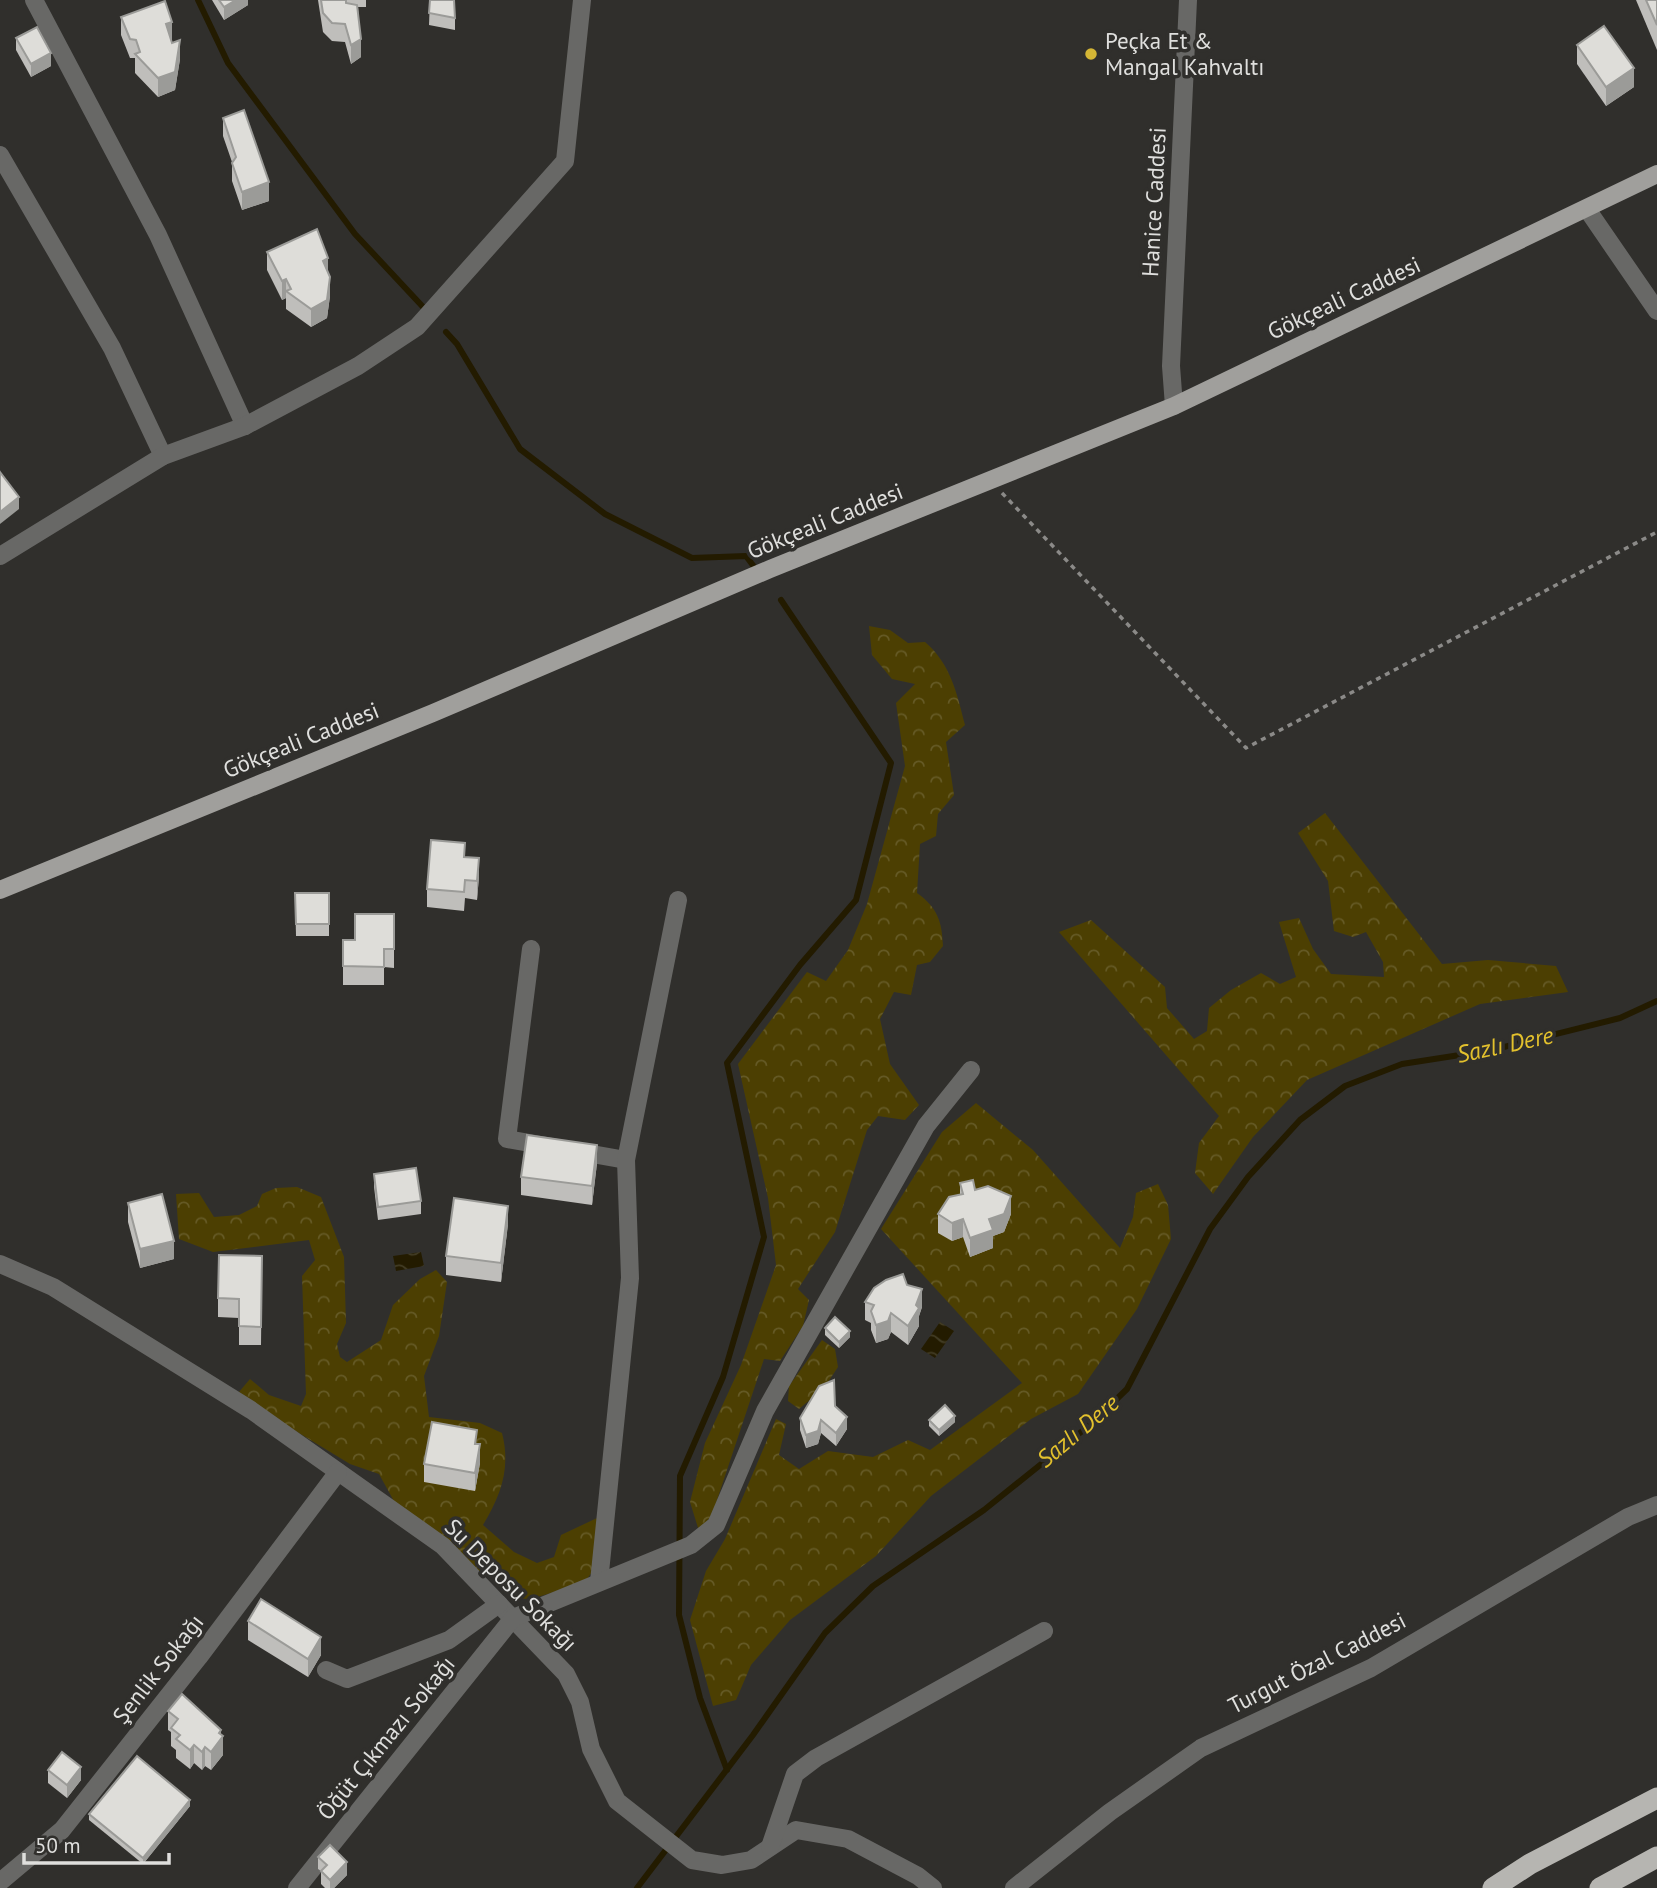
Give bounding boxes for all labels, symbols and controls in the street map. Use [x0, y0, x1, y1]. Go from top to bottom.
place label: Peçka Et & Mangal Kahvaltı [1105, 26, 1264, 81]
marker: Peçka Et & Mangal Kahvaltı [1083, 46, 1099, 62]
street label: Hanice Caddesi [1135, 126, 1172, 277]
street label: Gökçeali Caddesi [1263, 249, 1425, 346]
street label: Gökçeali Caddesi [743, 476, 907, 565]
street label: Gökçeali Caddesi [219, 695, 383, 784]
water label: Sazlı Dere [1454, 1019, 1556, 1070]
water label: Sazlı Dere [1030, 1387, 1125, 1474]
street label: Su Deposu Sokağı [439, 1512, 584, 1657]
street label: Turgut Özal Caddesi [1223, 1605, 1410, 1720]
street label: Şenlik Sokağı [106, 1608, 209, 1729]
street label: Öğüt Çıkmazı Sokağı [311, 1650, 461, 1826]
scale bar [24, 1822, 170, 1866]
text: 50 m [35, 1832, 81, 1859]

